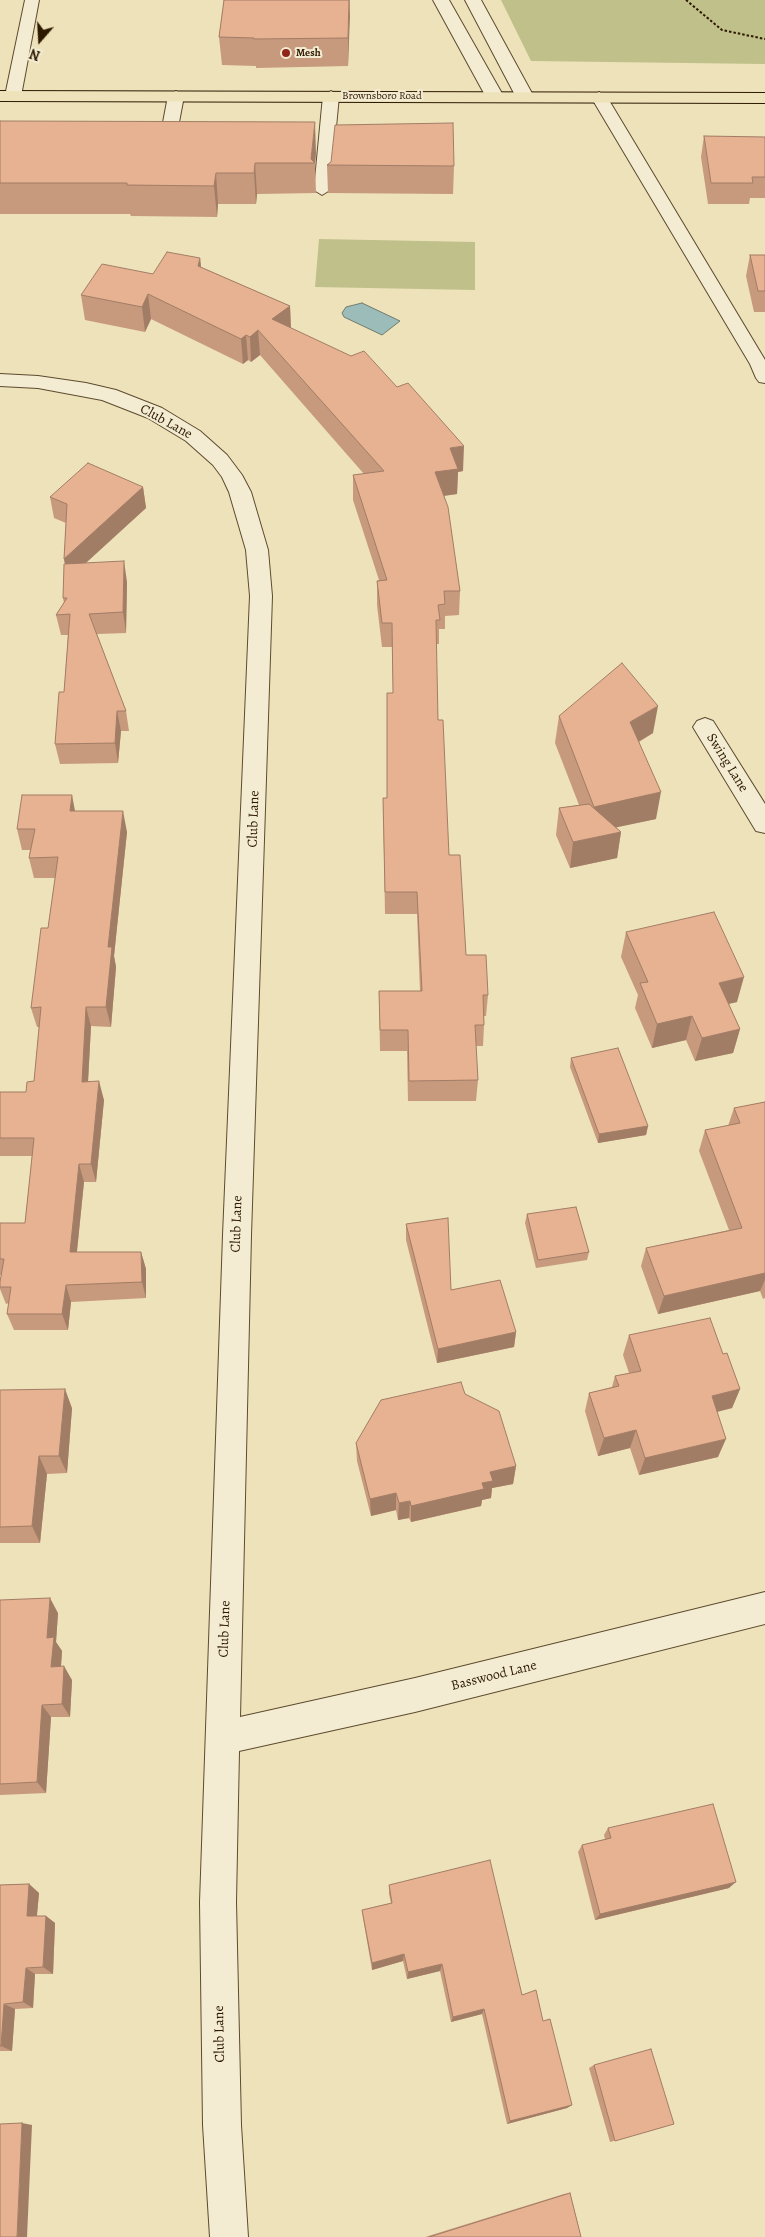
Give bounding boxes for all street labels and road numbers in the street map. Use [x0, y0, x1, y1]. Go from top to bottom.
street label: Brownsboro Road [342, 89, 422, 103]
street label: Club Lane [137, 401, 195, 443]
street label: Swing Lane [702, 731, 752, 795]
street label: Club Lane [245, 790, 263, 848]
street label: Club Lane [228, 1195, 246, 1253]
street label: Club Lane [216, 1600, 234, 1658]
street label: Basswood Lane [449, 1657, 539, 1695]
street label: Club Lane [211, 2005, 229, 2063]

